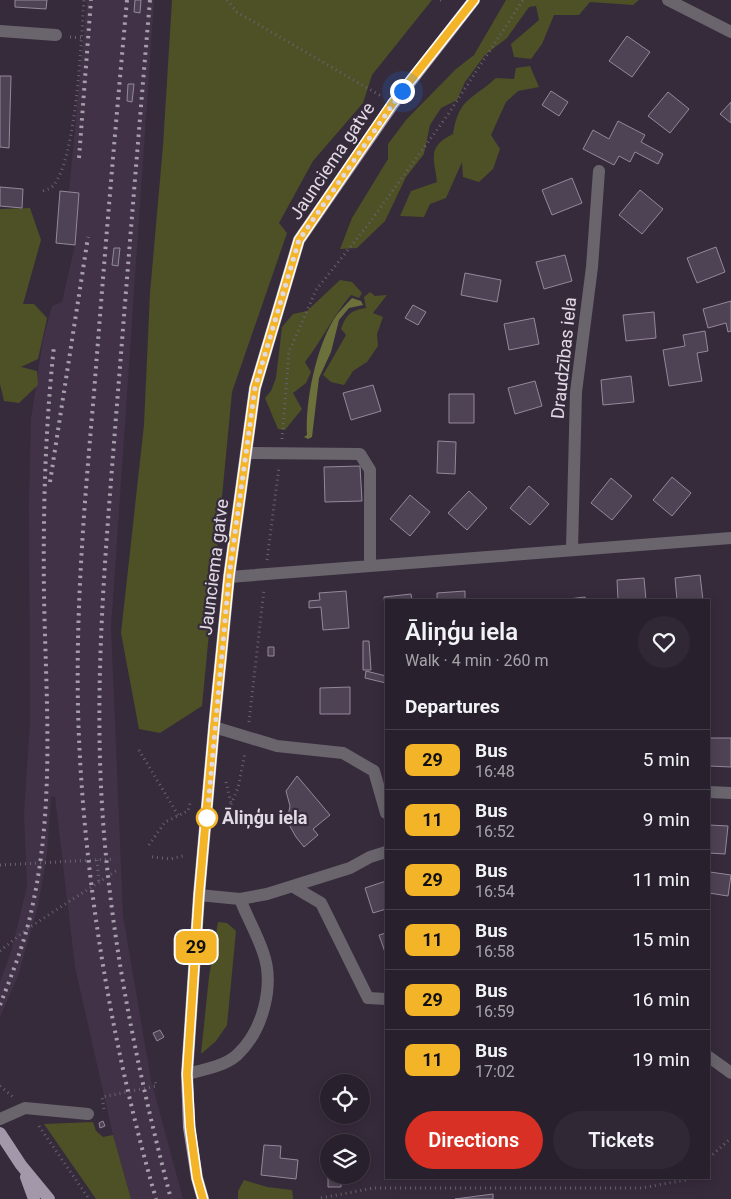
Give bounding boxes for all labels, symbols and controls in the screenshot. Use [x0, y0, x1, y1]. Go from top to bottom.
your location [390, 79, 415, 104]
street label: Jaunciema gatve [285, 98, 379, 223]
street label: Draudzības iela [547, 296, 580, 420]
street label: Jaunciema gatve [195, 498, 232, 636]
button: heart [638, 616, 690, 668]
text: Āliņģu iela [405, 618, 518, 646]
text: Walk · 4 min · 260 m [405, 651, 549, 670]
text: Departures [405, 695, 500, 718]
text: Bus [475, 739, 508, 762]
text: 5 min [643, 748, 690, 771]
text: 29 [422, 749, 443, 770]
text: 16:48 [475, 762, 515, 781]
text: Bus [475, 799, 508, 822]
marker: Āliņģu iela [196, 807, 218, 829]
place label: Āliņģu iela [222, 807, 308, 829]
text: 9 min [643, 808, 690, 831]
text: 11 [422, 809, 443, 830]
text: 16:52 [475, 822, 515, 841]
text: Bus [475, 859, 508, 882]
text: 11 min [632, 868, 690, 891]
text: 29 [422, 869, 443, 890]
text: 16:54 [475, 882, 515, 901]
text: Bus [475, 919, 508, 942]
text: 15 min [632, 928, 690, 951]
text: 11 [422, 929, 443, 950]
line badge: 29 [174, 931, 218, 963]
text: 29 [186, 936, 206, 957]
text: 16:58 [475, 942, 515, 961]
text: Bus [475, 979, 508, 1002]
text: 16 min [632, 988, 690, 1011]
text: 29 [422, 989, 443, 1010]
text: 16:59 [475, 1002, 515, 1021]
text: Bus [475, 1039, 508, 1062]
text: 19 min [632, 1048, 690, 1071]
text: 11 [422, 1049, 443, 1070]
text: 17:02 [475, 1062, 515, 1081]
map controls [320, 1074, 370, 1184]
button: locate [320, 1074, 370, 1124]
button: Directions [405, 1111, 543, 1169]
button: Tickets [553, 1111, 690, 1169]
button: layers [320, 1134, 370, 1184]

